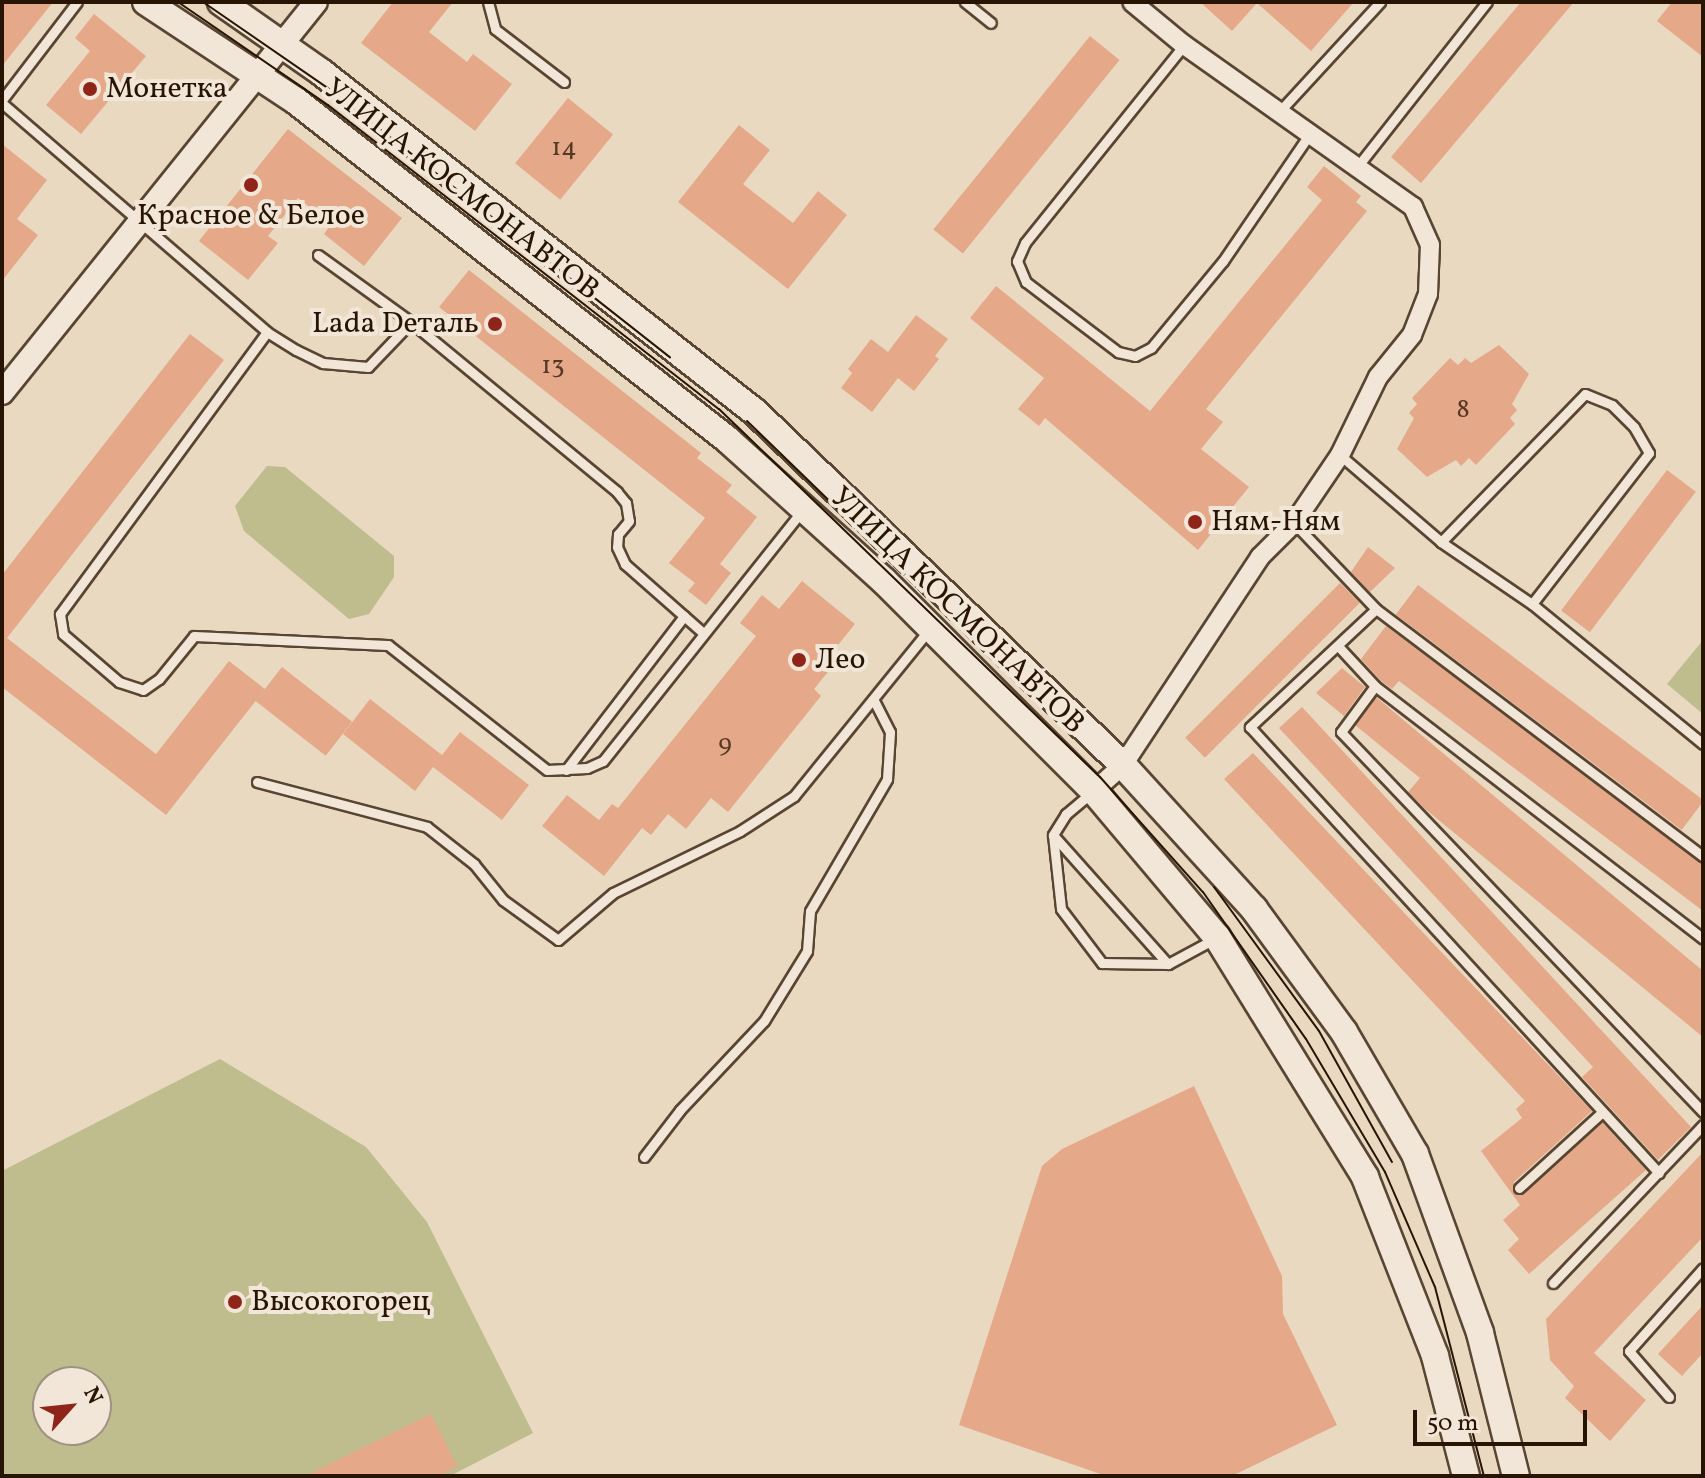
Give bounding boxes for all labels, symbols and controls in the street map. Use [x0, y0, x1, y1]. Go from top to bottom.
place label: Монетка [106, 71, 228, 107]
street label: УЛИЦА КОСМОНАВТОВ [316, 71, 606, 309]
marker: Монетка [81, 80, 99, 98]
house number: 14 [551, 133, 577, 165]
marker: Красное & Белое [242, 176, 260, 194]
place label: Красное & Белое [137, 198, 365, 234]
place label: Lada Dеталь [312, 306, 479, 342]
marker: Lada Dеталь [486, 315, 504, 333]
house number: 13 [541, 351, 565, 383]
house number: 8 [1456, 395, 1470, 427]
street label: УЛИЦА КОСМОНАВТОВ [822, 480, 1092, 742]
place label: Ням-Ням [1211, 504, 1340, 540]
marker: Ням-Ням [1186, 513, 1204, 531]
place label: Лео [815, 642, 865, 678]
marker: Лео [790, 651, 808, 669]
house number: 9 [718, 729, 732, 761]
place label: Высокогорец [251, 1284, 431, 1320]
marker: Высокогорец [226, 1293, 244, 1311]
north arrow [32, 1366, 112, 1446]
text: N [75, 1382, 109, 1410]
scale bar [1417, 1394, 1591, 1444]
text: 50 m [1427, 1407, 1479, 1441]

